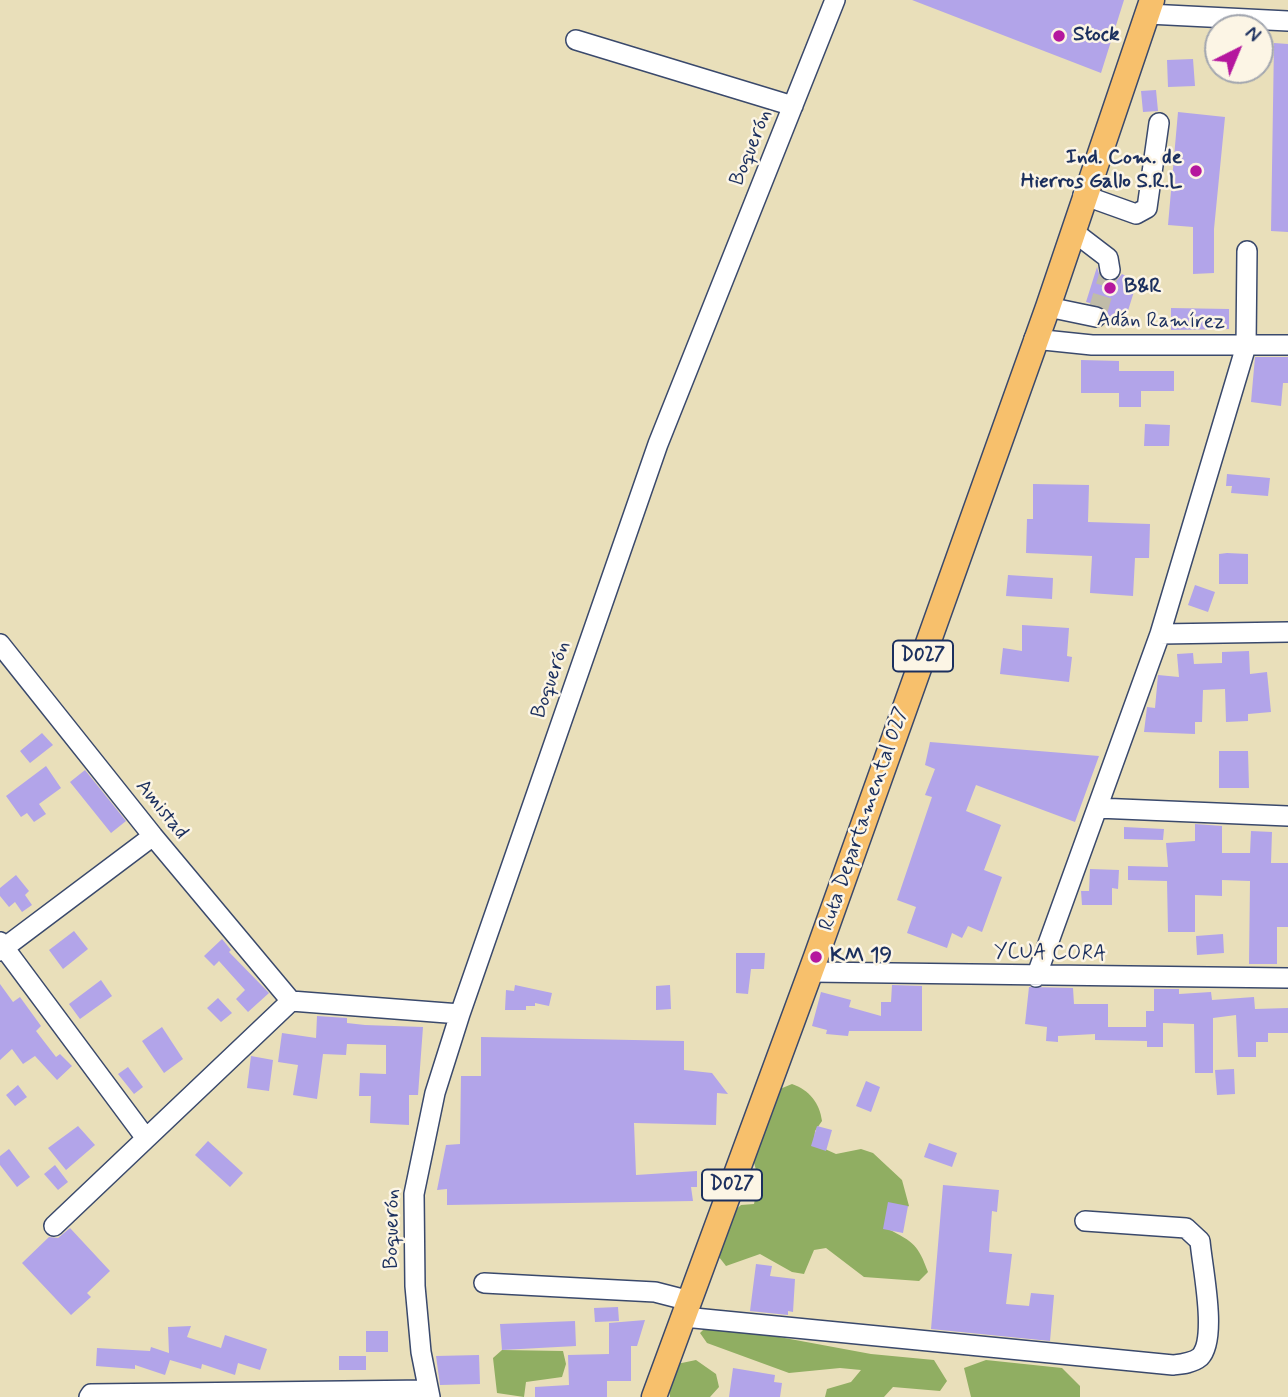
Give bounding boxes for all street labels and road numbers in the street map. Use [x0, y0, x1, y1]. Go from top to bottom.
street label: Boquerón [725, 106, 779, 190]
street label: Adán Ramírez [1097, 308, 1225, 336]
street label: Boquerón [527, 638, 577, 722]
road number: D027 [893, 640, 953, 671]
street label: Ruta Departamental 027 [815, 704, 915, 934]
street label: Amistad [129, 775, 193, 845]
street label: YCUA CORA [993, 940, 1107, 968]
road number: D027 [702, 1170, 762, 1200]
street label: Boquerón [380, 1189, 406, 1269]

